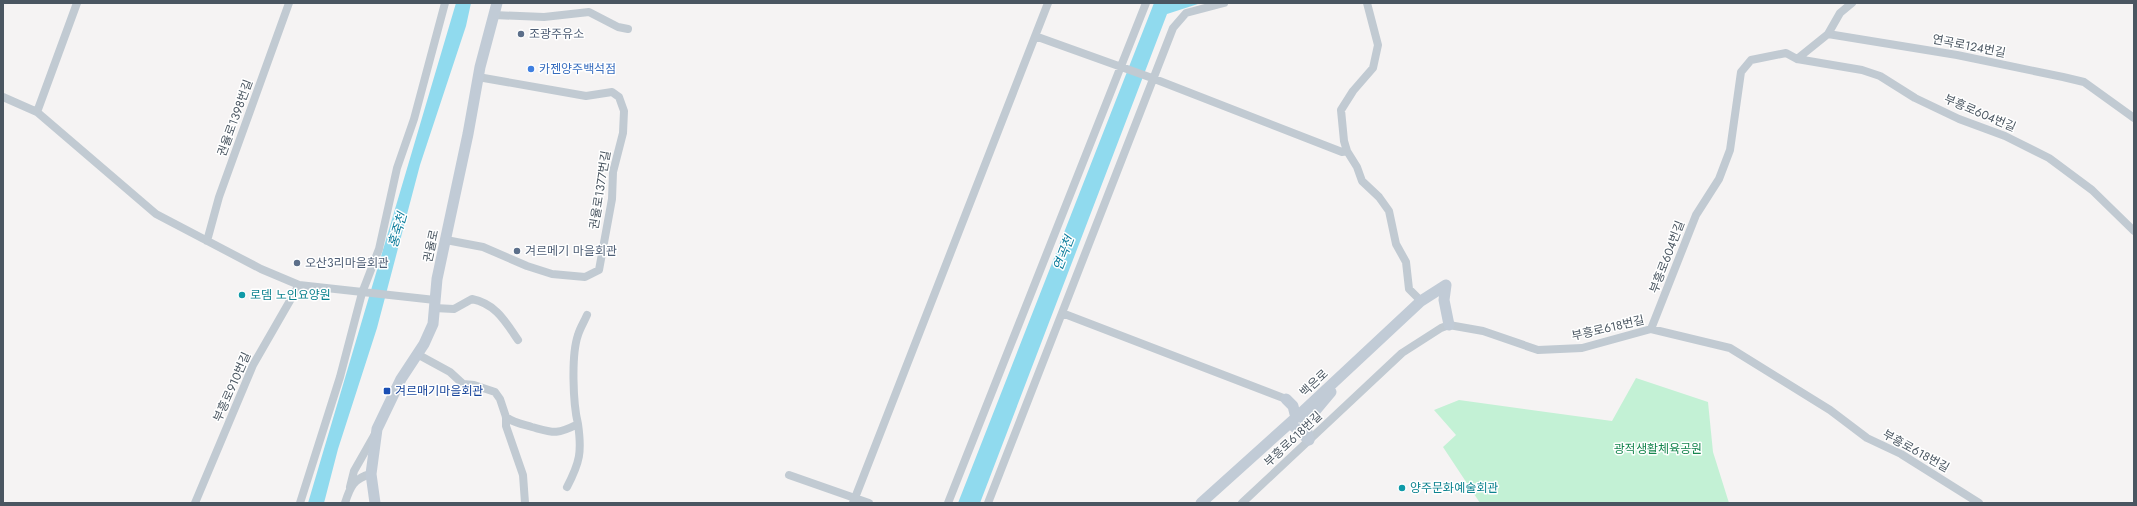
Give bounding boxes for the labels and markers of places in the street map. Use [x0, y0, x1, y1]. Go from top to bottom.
place label: 조광주유소 [529, 25, 584, 43]
marker: 조광주유소 [516, 29, 526, 39]
place label: 카젠양주백석점 [539, 60, 616, 78]
marker: 카젠양주백석점 [526, 64, 536, 74]
place label: 겨르메기 마을회관 [525, 242, 617, 260]
marker: 겨르메기 마을회관 [512, 246, 522, 256]
place label: 오산3리마을회관 [305, 254, 389, 272]
marker: 오산3리마을회관 [292, 258, 302, 268]
place label: 로뎀 노인요양원 [250, 286, 331, 304]
marker: 로뎀 노인요양원 [237, 290, 247, 300]
place label: 겨르매기마을회관 [395, 382, 483, 400]
marker: 겨르매기마을회관 [382, 386, 392, 396]
place label: 양주문화예술회관 [1410, 479, 1498, 497]
marker: 양주문화예술회관 [1397, 483, 1407, 493]

